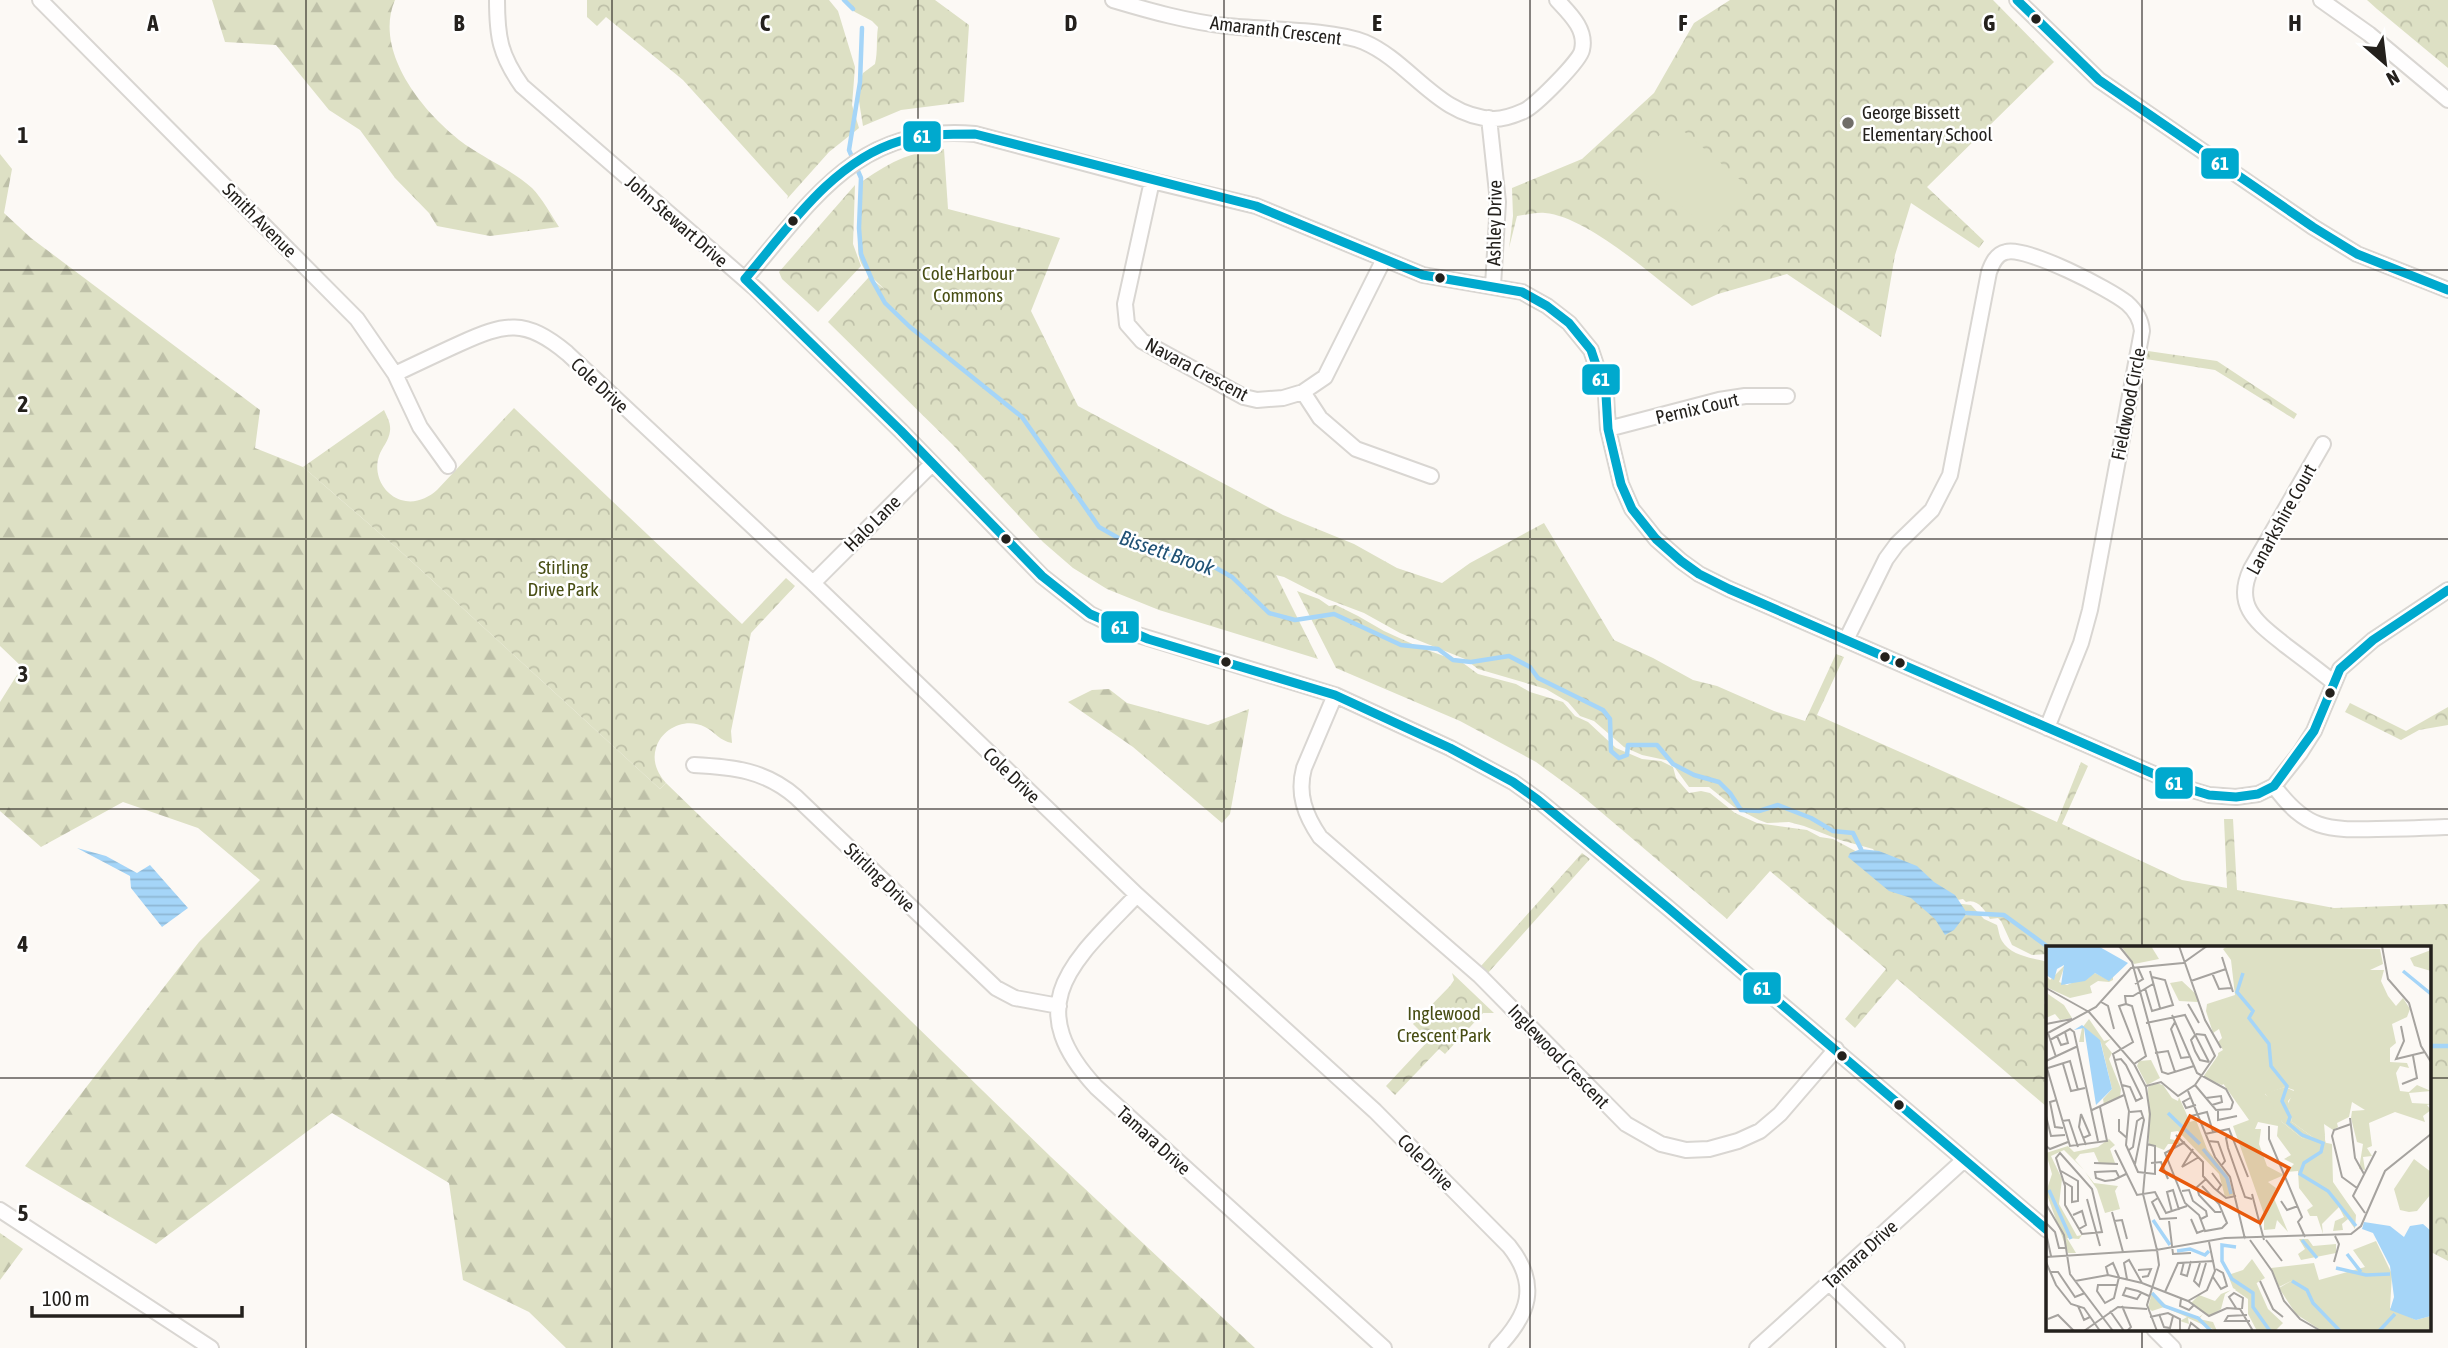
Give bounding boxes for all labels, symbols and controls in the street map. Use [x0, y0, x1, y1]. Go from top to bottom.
text: A [146, 10, 159, 36]
text: B [454, 10, 465, 36]
text: C [760, 10, 771, 36]
text: D [1065, 10, 1078, 36]
text: E [1372, 10, 1382, 36]
text: F [1678, 10, 1688, 36]
text: G [1983, 10, 1995, 36]
text: H [2288, 10, 2302, 36]
street label: Amaranth Crescent [1209, 11, 1343, 49]
unlabelled marker [2029, 12, 2043, 26]
north arrow [2350, 28, 2420, 98]
text: N [2383, 66, 2403, 90]
place label: George Bissett Elementary School [1862, 101, 1993, 145]
marker: George Bissett Elementary School [1840, 115, 1856, 131]
line badge: 61 [902, 120, 942, 153]
text: 1 [18, 122, 29, 148]
text: 61 [913, 125, 931, 147]
line badge: 61 [2200, 147, 2240, 180]
text: 61 [2211, 152, 2229, 174]
street label: John Stewart Drive [621, 171, 733, 271]
street label: Smith Avenue [218, 178, 302, 262]
street label: Ashley Drive [1482, 180, 1506, 266]
unlabelled marker [786, 214, 800, 228]
park label: Cole Harbour Commons [922, 262, 1014, 306]
unlabelled marker [1433, 271, 1447, 285]
street label: Navara Crescent [1142, 333, 1252, 405]
street label: Fieldwood Circle [2106, 346, 2150, 462]
street label: Cole Drive [567, 353, 633, 417]
line badge: 61 [1581, 363, 1621, 396]
text: 61 [1592, 368, 1610, 390]
street label: Pernix Court [1653, 388, 1741, 428]
text: 2 [18, 391, 28, 417]
street label: Lanarkshire Court [2242, 460, 2320, 578]
street label: Halo Lane [839, 490, 905, 556]
water label: Bissett Brook [1117, 525, 1219, 580]
unlabelled marker [999, 532, 1013, 546]
park label: Stirling Drive Park [527, 556, 599, 600]
line badge: 61 [1100, 610, 1140, 644]
text: 61 [1111, 616, 1129, 638]
unlabelled marker [1878, 650, 1892, 664]
unlabelled marker [1219, 655, 1233, 669]
unlabelled marker [1893, 656, 1907, 670]
text: 3 [18, 661, 28, 687]
unlabelled marker [2323, 686, 2337, 700]
street label: Cole Drive [979, 743, 1045, 807]
line badge: 61 [2154, 766, 2194, 800]
text: 61 [2165, 772, 2183, 794]
street label: Stirling Drive [840, 838, 920, 916]
text: 4 [17, 931, 29, 957]
inset map [2046, 946, 2430, 1330]
line badge: 61 [1742, 971, 1782, 1005]
text: 61 [1753, 977, 1771, 999]
street label: Inglewood Crescent [1504, 999, 1614, 1113]
park label: Inglewood Crescent Park [1397, 1002, 1492, 1046]
unlabelled marker [1835, 1049, 1849, 1063]
unlabelled marker [1892, 1098, 1906, 1112]
street label: Tamara Drive [1112, 1101, 1196, 1179]
street label: Cole Drive [1393, 1129, 1459, 1195]
text: 5 [18, 1200, 29, 1226]
street label: Tamara Drive [1818, 1215, 1902, 1293]
scale bar [32, 1274, 242, 1318]
text: 100 m [42, 1286, 90, 1310]

